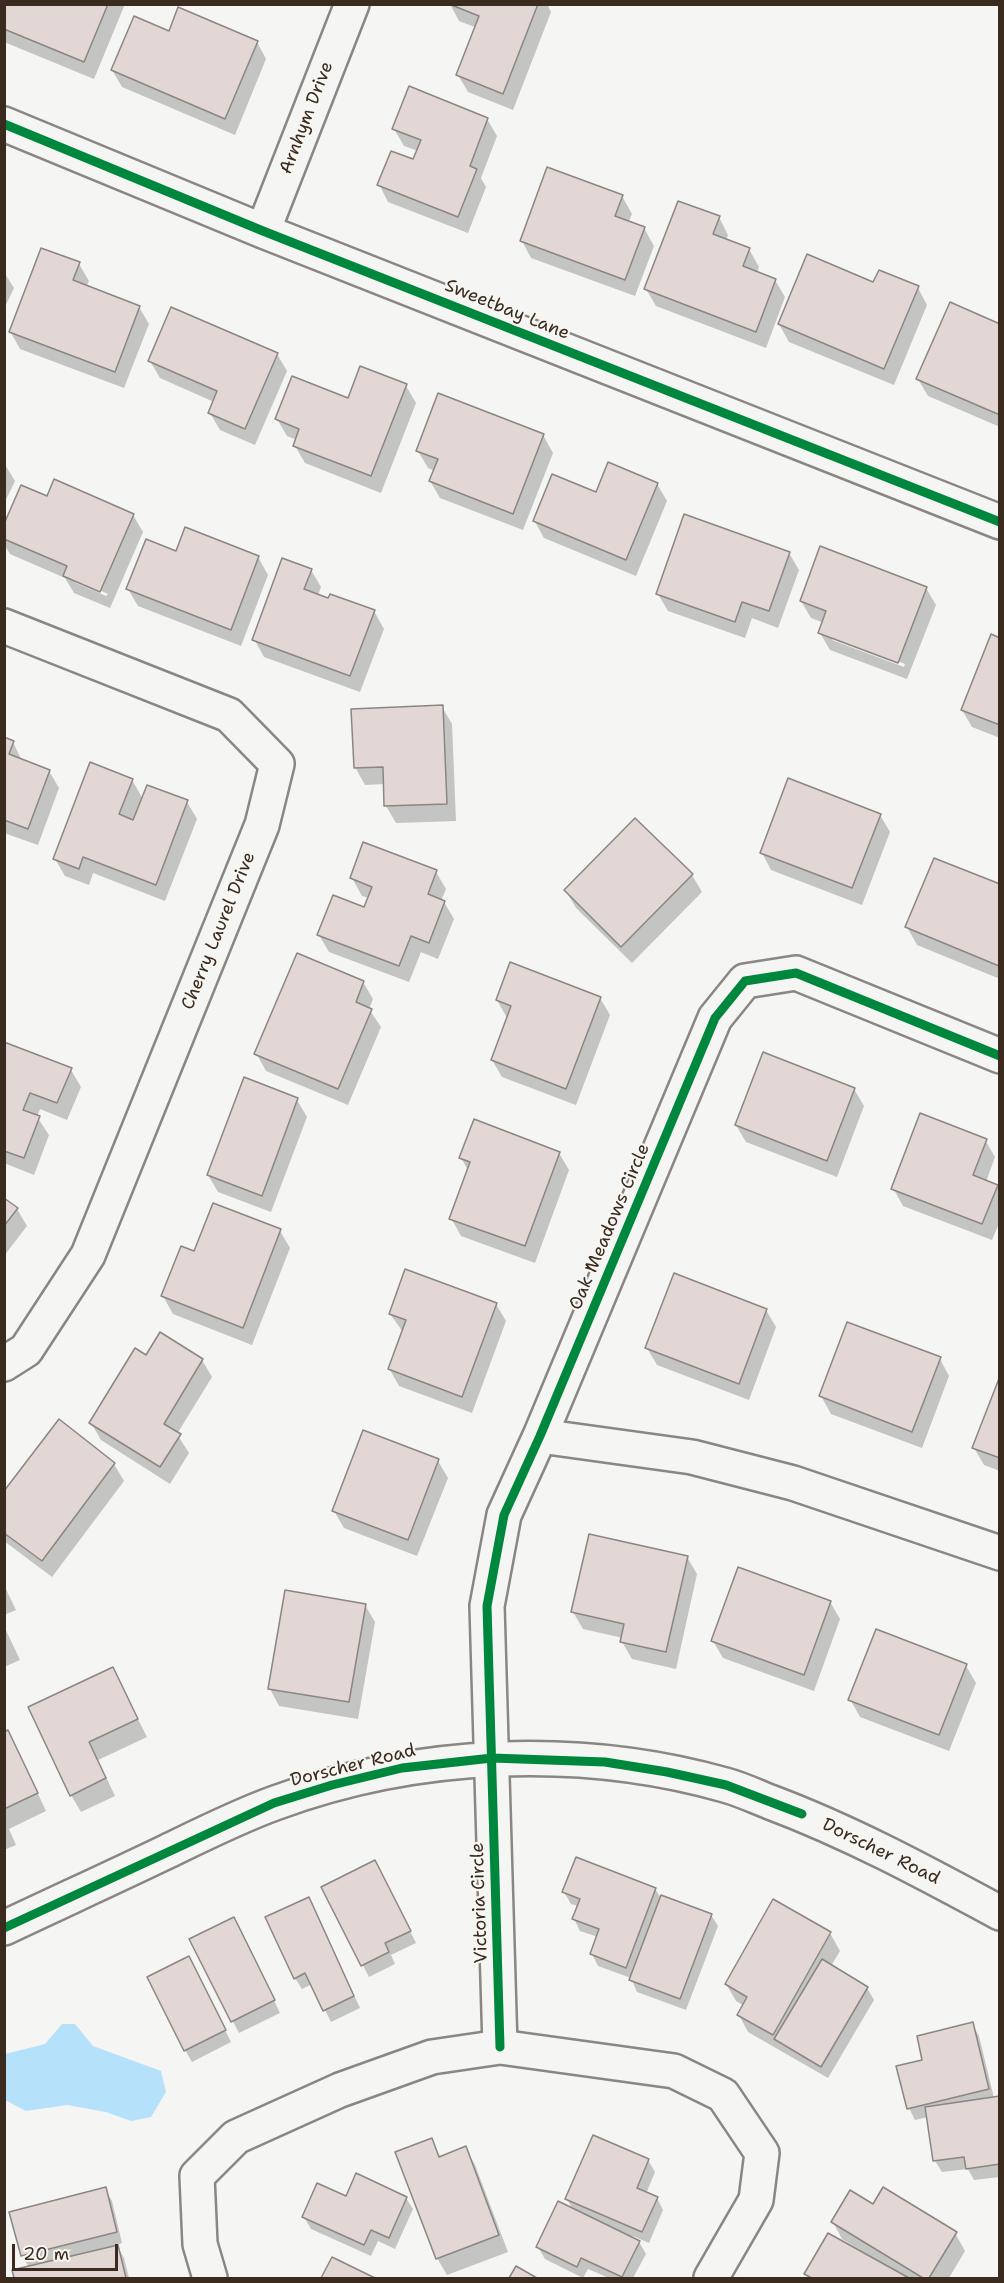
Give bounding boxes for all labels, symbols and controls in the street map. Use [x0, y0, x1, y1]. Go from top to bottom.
street label: Arnhym Drive [276, 59, 338, 177]
street label: Sweetbay Lane [442, 275, 572, 345]
street label: Cherry Laurel Drive [177, 849, 261, 1013]
street label: Oak Meadows Circle [565, 1141, 655, 1313]
street label: Dorscher Road [288, 1740, 418, 1792]
street label: Dorscher Road [819, 1814, 943, 1890]
street label: Victoria Circle [467, 1842, 493, 1964]
scale bar [15, 2232, 122, 2270]
text: 20 m [23, 2242, 69, 2266]

